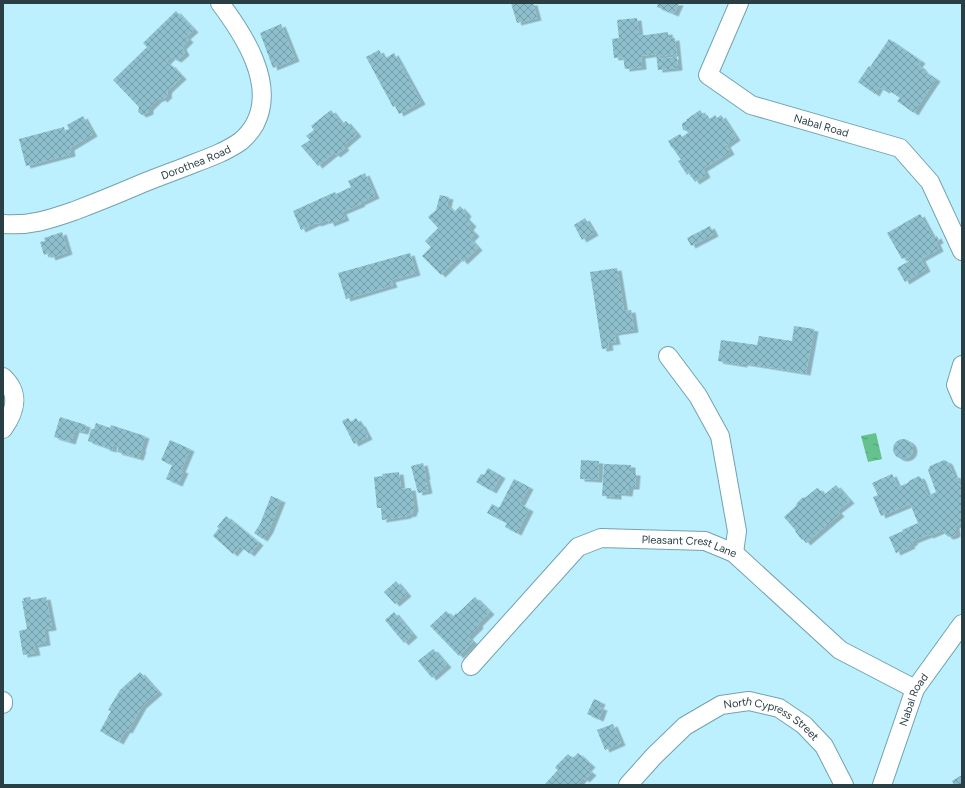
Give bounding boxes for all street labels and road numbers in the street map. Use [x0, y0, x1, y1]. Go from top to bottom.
street label: Nabal Road [792, 111, 850, 139]
street label: Dorothea Road [159, 142, 233, 182]
street label: Pleasant Crest Lane [641, 533, 739, 560]
street label: Nabal Road [896, 671, 931, 728]
street label: North Cypress Street [723, 694, 822, 743]

